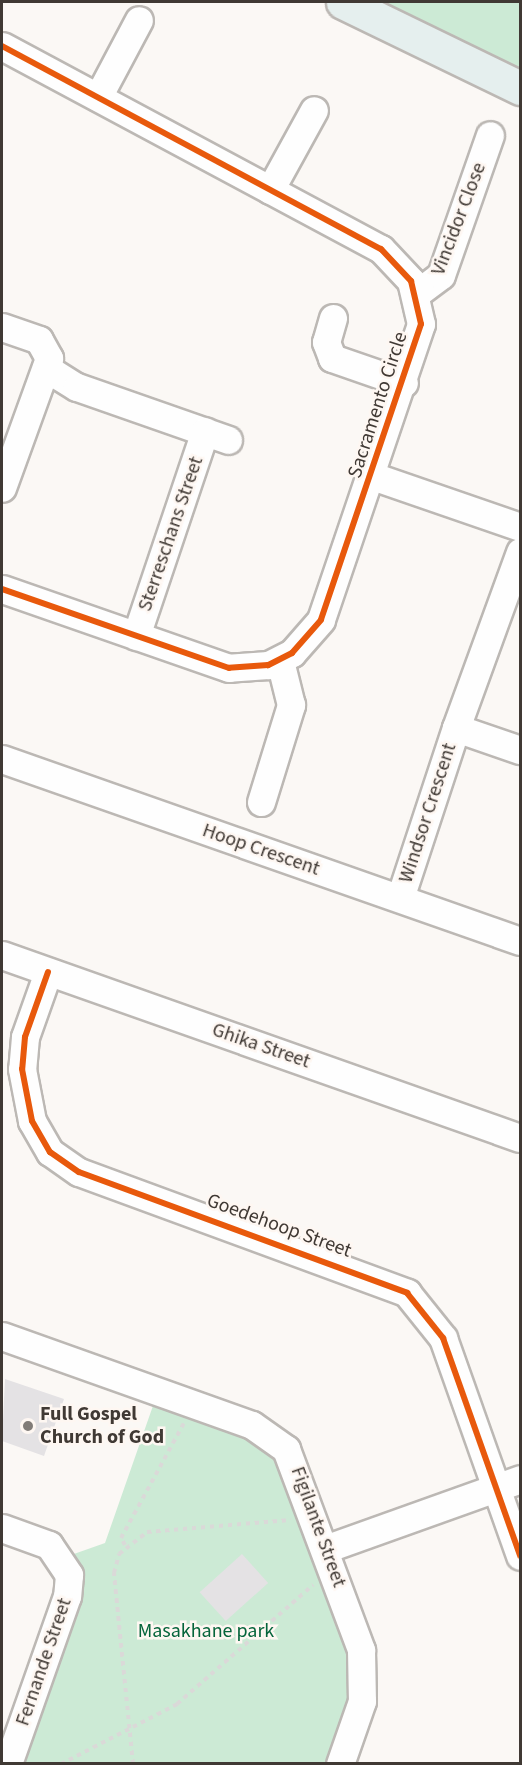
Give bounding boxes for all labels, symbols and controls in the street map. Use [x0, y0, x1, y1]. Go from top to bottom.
street label: Vincidor Close [427, 159, 491, 279]
street label: Sacramento Circle [343, 329, 413, 481]
street label: Sterreschans Street [133, 453, 209, 615]
street label: Windsor Crescent [394, 740, 462, 886]
street label: Hoop Crescent [199, 819, 323, 881]
street label: Ghika Street [209, 1018, 313, 1074]
street label: Goedehoop Street [204, 1189, 354, 1263]
place label: Full Gospel Church of God [40, 1402, 164, 1449]
marker: Full Gospel Church of God [21, 1419, 35, 1433]
street label: Figilante Street [285, 1463, 351, 1591]
street label: Fernande Street [11, 1595, 77, 1729]
park label: Masakhane park [138, 1619, 274, 1643]

